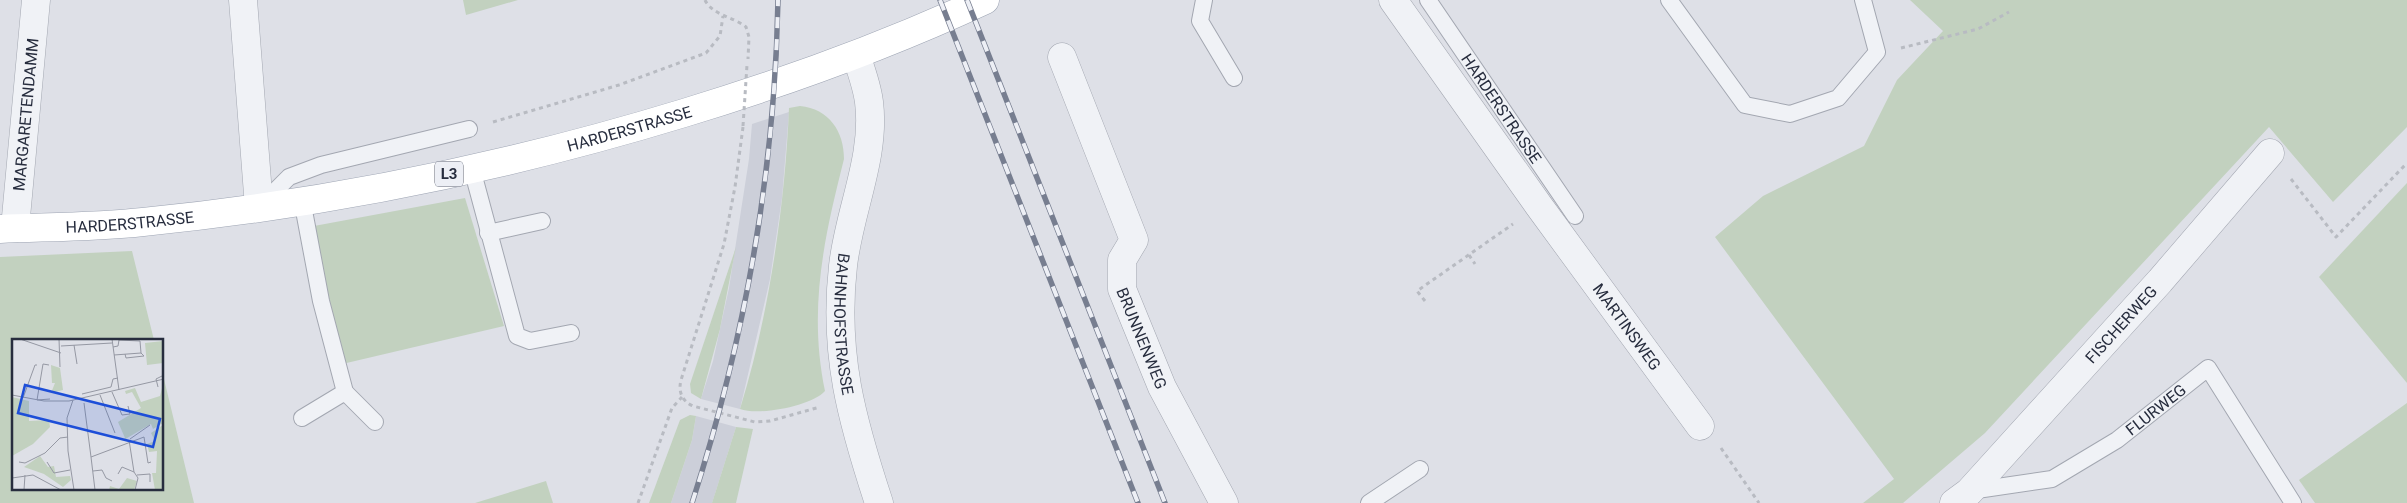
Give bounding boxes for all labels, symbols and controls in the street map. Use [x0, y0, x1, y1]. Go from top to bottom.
street label: MARGARETENDAMM [9, 37, 42, 192]
street label: HARDERSTRASSE [1458, 50, 1546, 167]
street label: HARDERSTRASSE [565, 102, 694, 155]
road number: L3 [435, 162, 463, 186]
street label: HARDERSTRASSE [65, 207, 195, 236]
street label: BAHNHOFSTRASSE [831, 252, 858, 396]
street label: MARTINSWEG [1589, 280, 1665, 374]
street label: FISCHERWEG [2081, 282, 2161, 367]
street label: BRUNNENWEG [1113, 285, 1171, 392]
inset map [12, 339, 164, 490]
street label: FLURWEG [2122, 380, 2190, 439]

